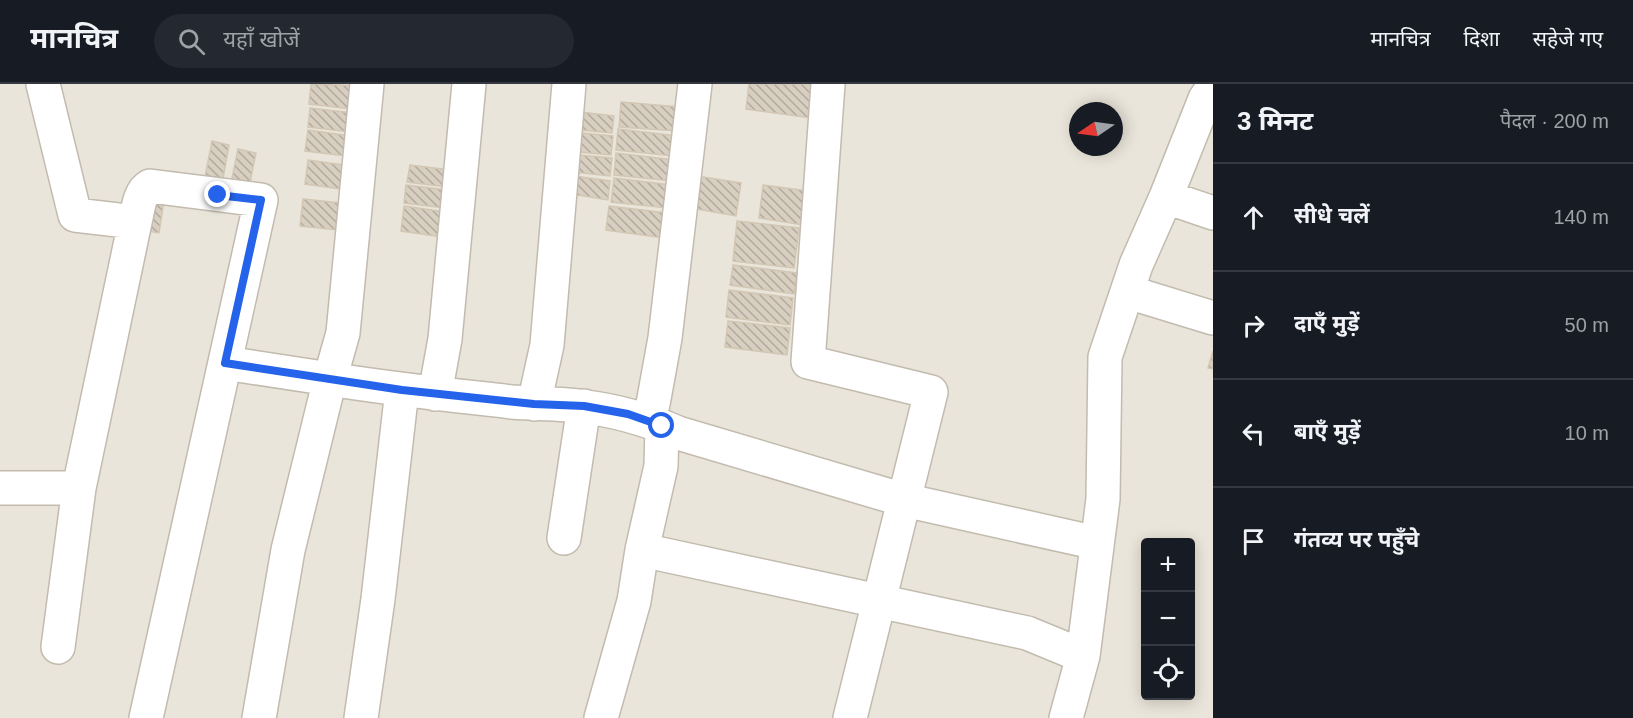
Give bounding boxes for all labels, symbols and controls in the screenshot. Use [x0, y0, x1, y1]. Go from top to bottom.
search box [154, 14, 574, 68]
text: मानचित्र [30, 23, 118, 54]
icon: search [175, 25, 208, 58]
text: यहाँ खोजें [223, 27, 300, 52]
text: मानचित्र [1370, 27, 1430, 50]
text: दिशा [1463, 27, 1500, 50]
text: सहेजे गए [1533, 27, 1603, 50]
north arrow [1069, 102, 1123, 156]
text: 3 मिनट [1237, 106, 1313, 136]
text: पैदल · 200 m [1500, 110, 1609, 132]
route end [204, 181, 230, 207]
icon: ahead [1237, 201, 1270, 234]
text: सीधे चलें [1294, 203, 1369, 228]
text: 140 m [1553, 206, 1609, 228]
icon: right [1237, 309, 1270, 342]
text: दाएँ मुड़ें [1294, 311, 1359, 336]
text: 50 m [1565, 314, 1609, 336]
route start [648, 412, 674, 438]
icon: left [1237, 417, 1270, 450]
text: बाएँ मुड़ें [1294, 419, 1360, 444]
text: 10 m [1565, 422, 1609, 444]
icon: arrive [1237, 525, 1270, 558]
text: गंतव्य पर पहुँचे [1294, 527, 1419, 552]
map controls [1141, 538, 1195, 700]
button: + [1141, 538, 1195, 592]
button: − [1141, 592, 1195, 646]
button: locate [1141, 646, 1195, 700]

